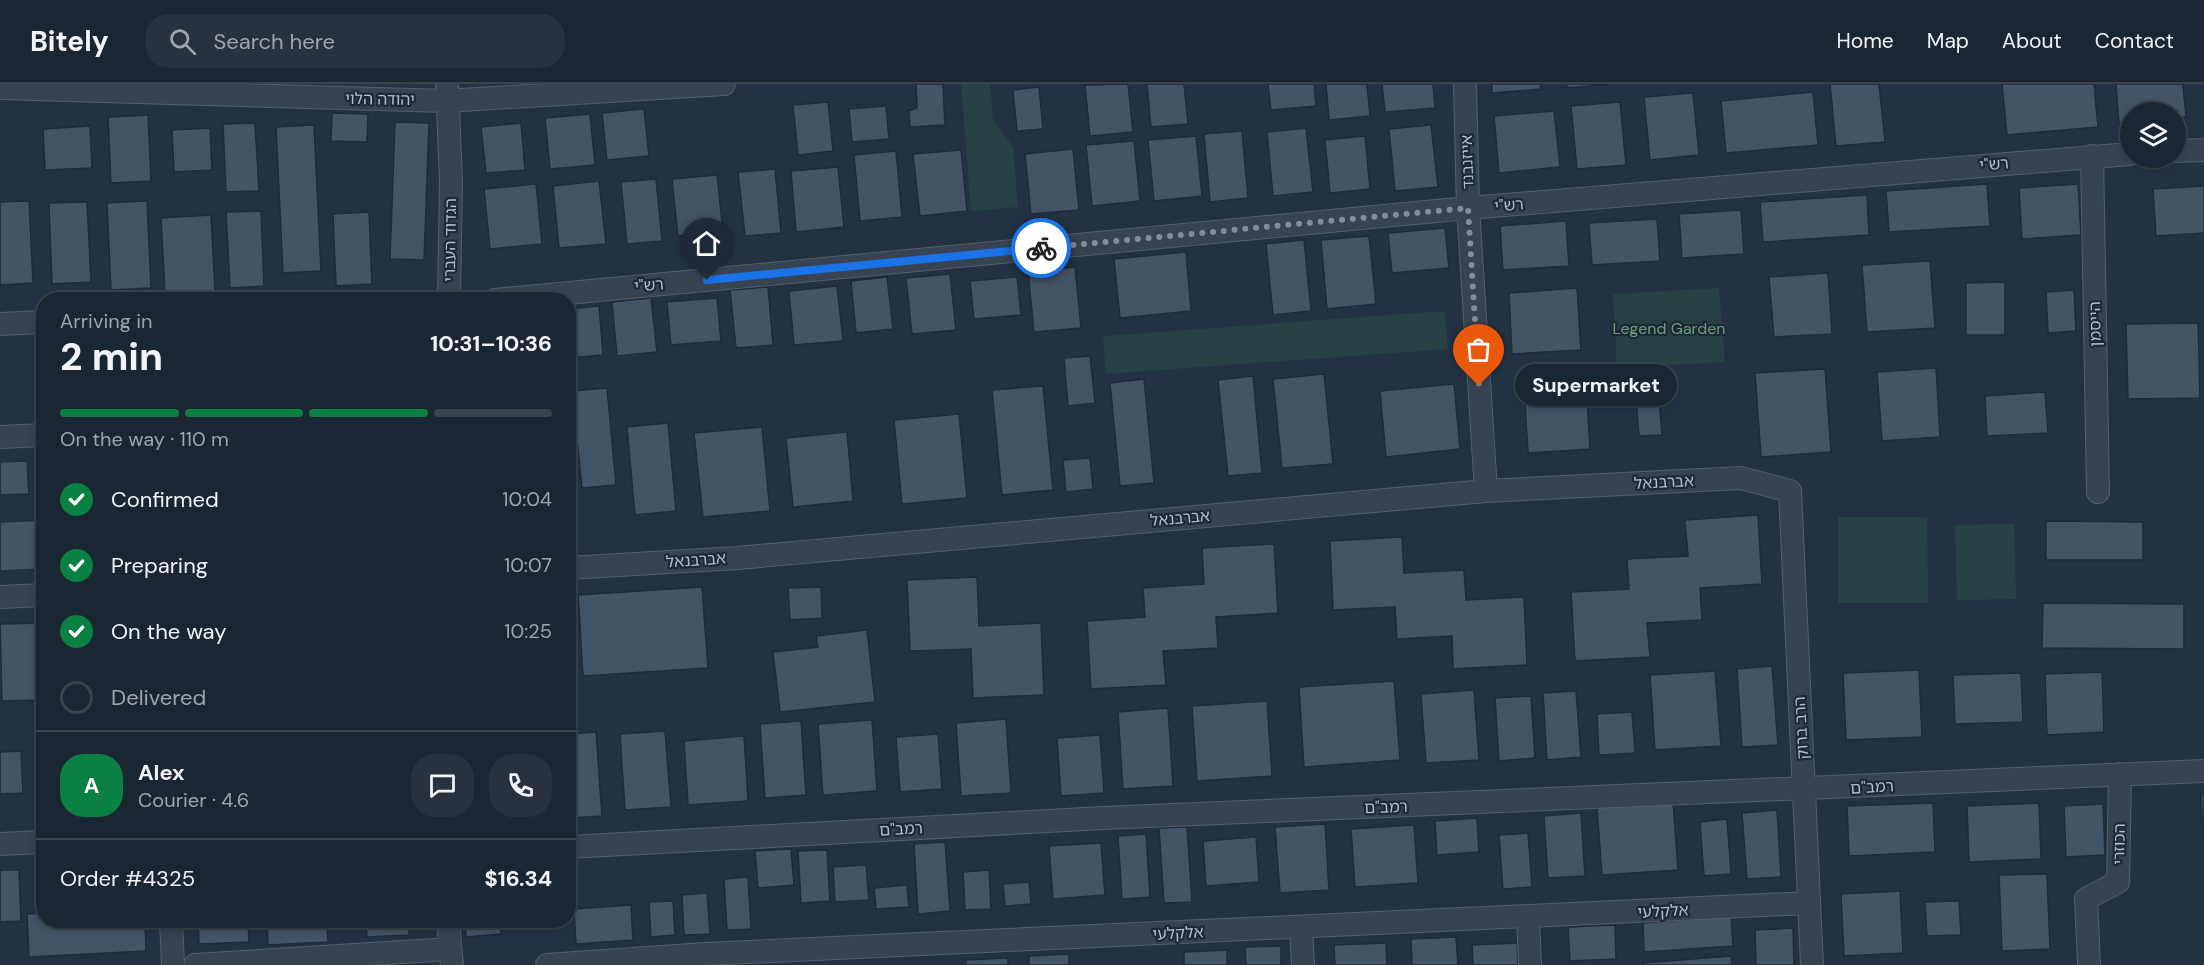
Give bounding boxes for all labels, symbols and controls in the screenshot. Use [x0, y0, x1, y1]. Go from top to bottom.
search box [145, 14, 565, 68]
text: Bitely [30, 23, 109, 60]
icon: search [166, 25, 199, 58]
text: Search here [214, 27, 335, 56]
text: Home [1836, 27, 1894, 55]
text: Map [1927, 27, 1969, 55]
text: About [2002, 27, 2062, 55]
text: Contact [2095, 27, 2174, 55]
street label: יהודה הלוי [345, 88, 415, 110]
map controls [2120, 102, 2186, 168]
button: layers [2120, 102, 2186, 168]
street label: אייזנבנד [1456, 134, 1478, 190]
street label: רש"י [1978, 152, 2010, 176]
street label: רש"י [1493, 193, 1525, 217]
street label: הגדוד העברי [439, 198, 461, 282]
pin [681, 218, 732, 280]
courier [1011, 218, 1071, 278]
icon: home [690, 227, 723, 260]
icon: bike [1025, 232, 1058, 265]
street label: רש"י [633, 273, 665, 297]
street label: הייסמן [2084, 301, 2106, 347]
text: Arriving in [60, 308, 152, 334]
park label: Legend Garden [1612, 318, 1726, 339]
pin [1453, 324, 1504, 386]
text: 10:31–10:36 [430, 329, 552, 358]
text: 2 min [60, 331, 163, 382]
icon: bag [1462, 333, 1495, 366]
callout: Supermarket [1515, 365, 1677, 407]
text: Supermarket [1532, 372, 1660, 398]
text: On the way · 110 m [60, 426, 229, 452]
street label: אברבנאל [1633, 470, 1695, 494]
icon: check [60, 483, 93, 516]
text: Confirmed [111, 485, 219, 514]
text: 10:04 [502, 486, 552, 512]
street label: אברבנאל [1149, 505, 1211, 531]
street label: אברבנאל [665, 547, 727, 573]
icon: check [60, 549, 93, 582]
text: Preparing [111, 551, 208, 580]
text: 10:07 [504, 552, 552, 578]
icon: check [60, 615, 93, 648]
text: On the way [111, 617, 226, 646]
text: 10:25 [504, 618, 552, 644]
text: Delivered [111, 683, 206, 712]
street label: הרב ברוק [1789, 696, 1813, 760]
button: chat [411, 754, 474, 817]
button: phone [489, 754, 552, 817]
text: Alex [138, 758, 185, 787]
text: A [84, 771, 99, 800]
street label: רמב"ם [1850, 775, 1894, 799]
text: Courier · 4.6 [138, 787, 249, 813]
street label: רמב"ם [1364, 796, 1408, 818]
street label: רמב"ם [879, 817, 923, 841]
street label: הכוזרי [2108, 823, 2130, 865]
text: Order #4325 [60, 864, 195, 893]
text: $16.34 [484, 864, 552, 893]
street label: אלקלעי [1637, 899, 1689, 923]
street label: אלקלעי [1152, 921, 1204, 945]

